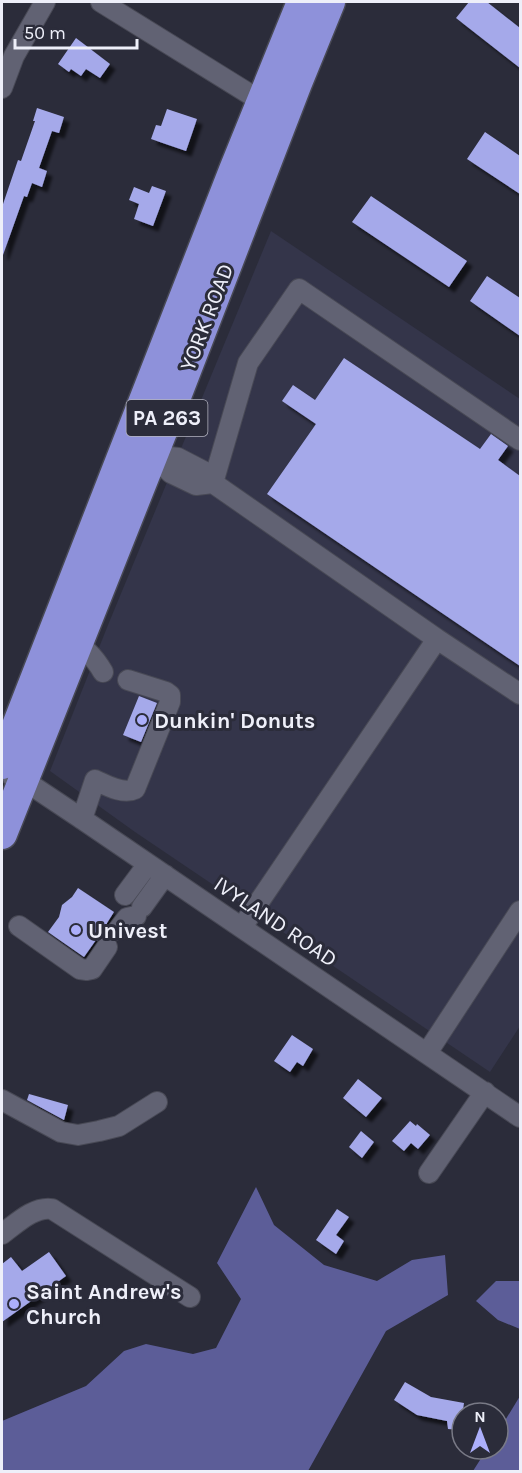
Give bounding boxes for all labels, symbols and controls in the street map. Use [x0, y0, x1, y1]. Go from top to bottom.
scale bar [15, 12, 136, 50]
text: 50 m [24, 22, 66, 44]
street label: YORK ROAD [175, 260, 239, 375]
road number: PA 263 [126, 400, 207, 436]
place label: Dunkin' Donuts [154, 708, 315, 734]
marker: Dunkin' Donuts [135, 713, 149, 727]
street label: IVYLAND ROAD [209, 871, 342, 973]
place label: Univest [88, 918, 168, 944]
marker: Univest [69, 923, 83, 937]
place label: Saint Andrew's Church [26, 1279, 182, 1330]
marker: Saint Andrew's Church [7, 1297, 21, 1311]
north arrow [450, 1401, 510, 1461]
text: N [474, 1407, 486, 1426]

